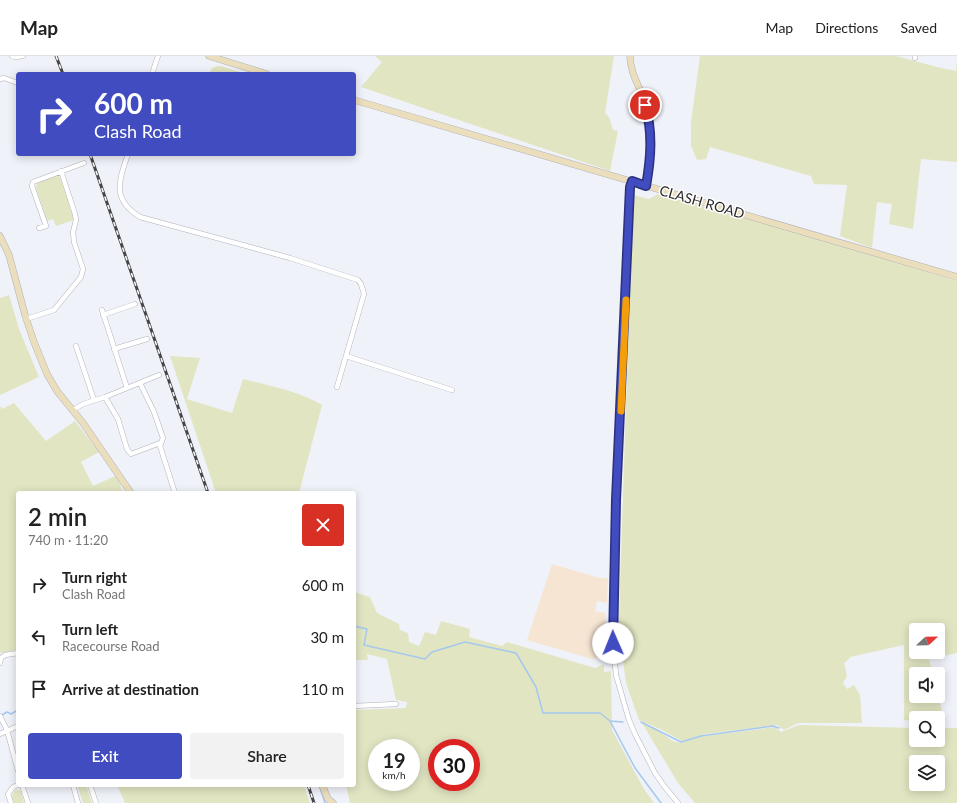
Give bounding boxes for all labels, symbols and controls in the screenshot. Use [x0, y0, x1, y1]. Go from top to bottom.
text: Map [20, 16, 58, 39]
text: Map [766, 19, 793, 36]
text: Directions [815, 19, 878, 36]
text: Saved [900, 19, 937, 36]
text: 600 m [94, 86, 173, 120]
icon: right [28, 88, 80, 140]
pin [628, 88, 662, 122]
icon: arrive [634, 94, 656, 116]
text: Clash Road [94, 120, 182, 142]
street label: CLASH ROAD [658, 181, 747, 222]
text: 2 min [28, 502, 87, 531]
button: close [302, 504, 344, 546]
text: 740 m · 11:20 [28, 532, 108, 548]
text: Turn right [62, 568, 127, 586]
icon: right [28, 574, 50, 596]
text: 600 m [302, 576, 344, 594]
text: Clash Road [62, 586, 125, 602]
text: Turn left [62, 620, 118, 638]
position arrow [592, 622, 634, 664]
north arrow [909, 623, 945, 659]
map controls [909, 623, 945, 791]
icon: left [28, 626, 50, 648]
text: 30 m [310, 628, 344, 646]
text: Racecourse Road [62, 638, 160, 654]
button: sound [909, 667, 945, 703]
icon: arrive [28, 678, 50, 700]
text: Arrive at destination [62, 680, 199, 698]
text: 110 m [302, 680, 344, 698]
button: search [909, 711, 945, 747]
button: Exit [28, 733, 182, 779]
button: Share [190, 733, 344, 779]
speed limit sign: 30 [428, 739, 480, 791]
text: 19 [382, 748, 406, 772]
button: layers [909, 755, 945, 791]
text: km/h [382, 769, 406, 781]

